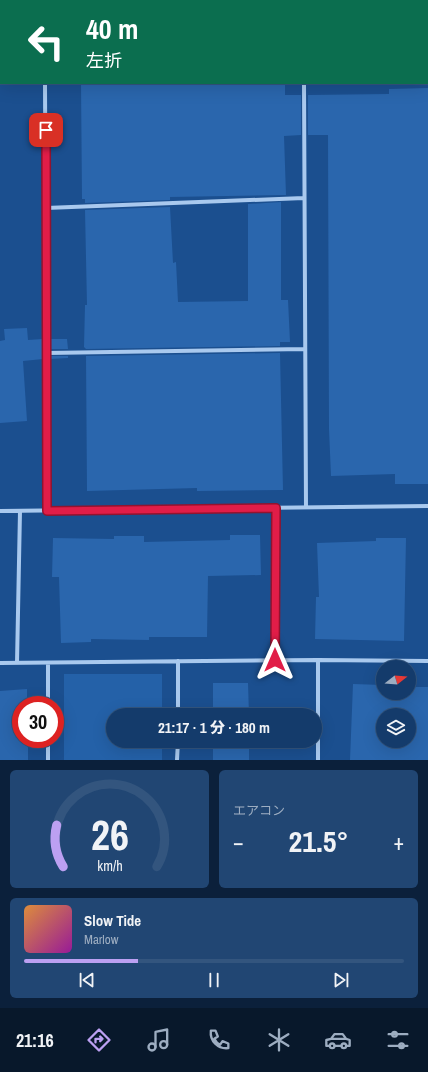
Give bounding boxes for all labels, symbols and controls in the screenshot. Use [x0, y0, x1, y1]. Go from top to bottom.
text: 40 m [86, 10, 138, 48]
icon: left [20, 16, 72, 68]
text: 左折 [86, 48, 122, 73]
pin [29, 113, 63, 147]
icon: arrive [35, 119, 57, 141]
position arrow [254, 639, 296, 681]
north arrow [376, 660, 416, 700]
map controls [376, 660, 416, 748]
speed limit sign: 30 [12, 696, 64, 748]
button: layers [376, 708, 416, 748]
text: 21:17 · 1 分 · 180 m [158, 717, 270, 738]
text: エアコン [233, 802, 285, 819]
text: 26 [91, 807, 128, 863]
text: 21.5° [289, 821, 348, 861]
text: − [233, 827, 244, 857]
text: + [393, 827, 404, 857]
text: km/h [97, 856, 122, 875]
text: Slow Tide [84, 910, 141, 931]
text: Marlow [84, 931, 118, 948]
icon: previous [76, 969, 98, 991]
icon: pause [203, 969, 225, 991]
icon: next [330, 969, 352, 991]
icon: directions [85, 1026, 113, 1054]
icon: music [145, 1026, 173, 1054]
icon: phone [205, 1026, 233, 1054]
icon: climate [265, 1026, 293, 1054]
icon: car [324, 1026, 352, 1054]
icon: filters [384, 1026, 412, 1054]
text: 21:16 [16, 1028, 54, 1053]

